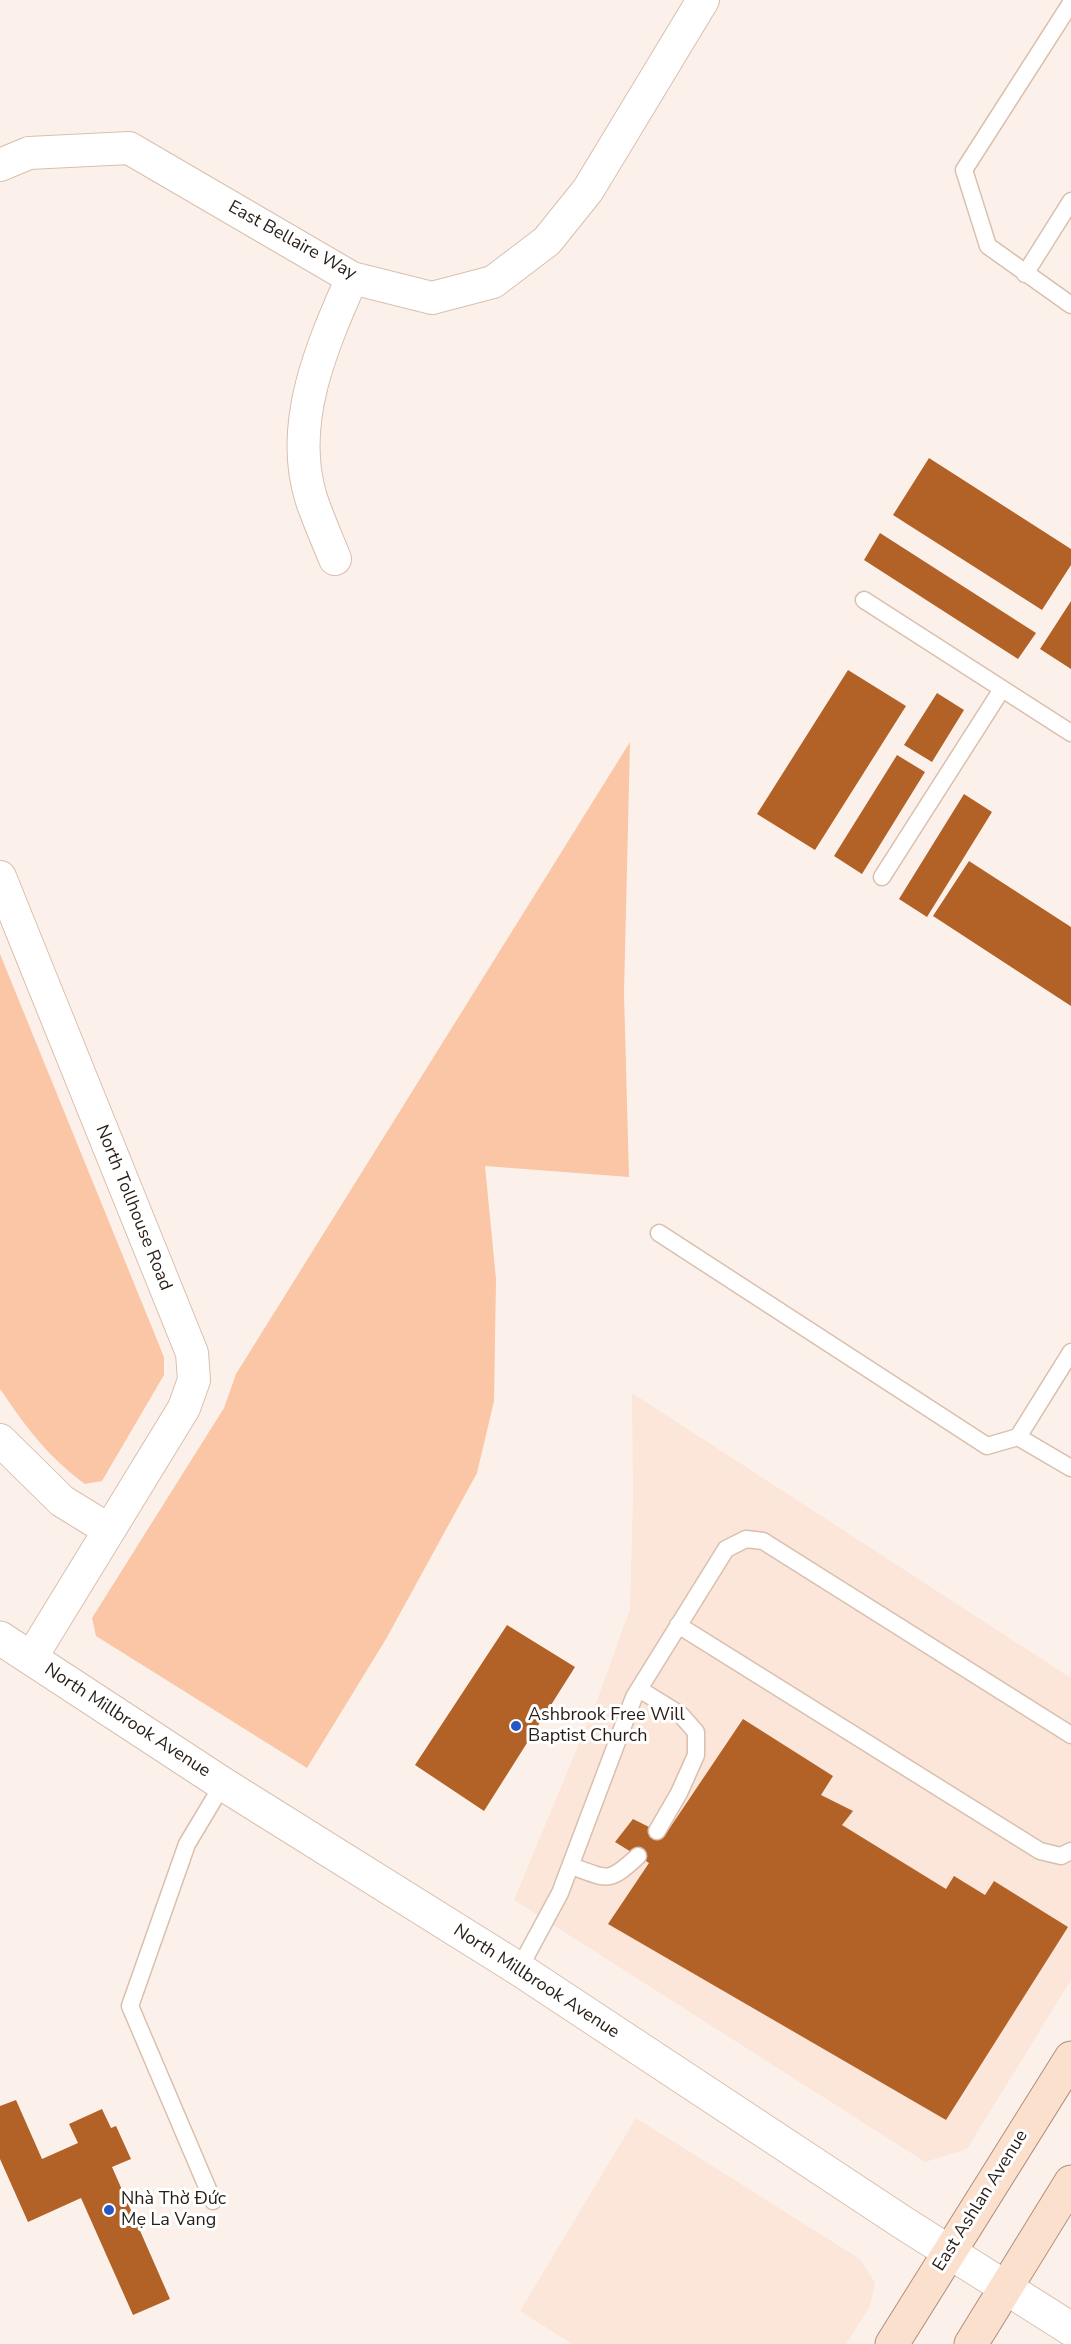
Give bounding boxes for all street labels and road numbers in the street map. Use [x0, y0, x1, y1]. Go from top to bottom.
street label: East Bellaire Way [224, 197, 360, 285]
street label: North Tollhouse Road [90, 1122, 176, 1294]
street label: North Millbrook Avenue [40, 1659, 214, 1783]
street label: North Millbrook Avenue [449, 1920, 623, 2044]
street label: East Ashlan Avenue [929, 2126, 1033, 2276]

